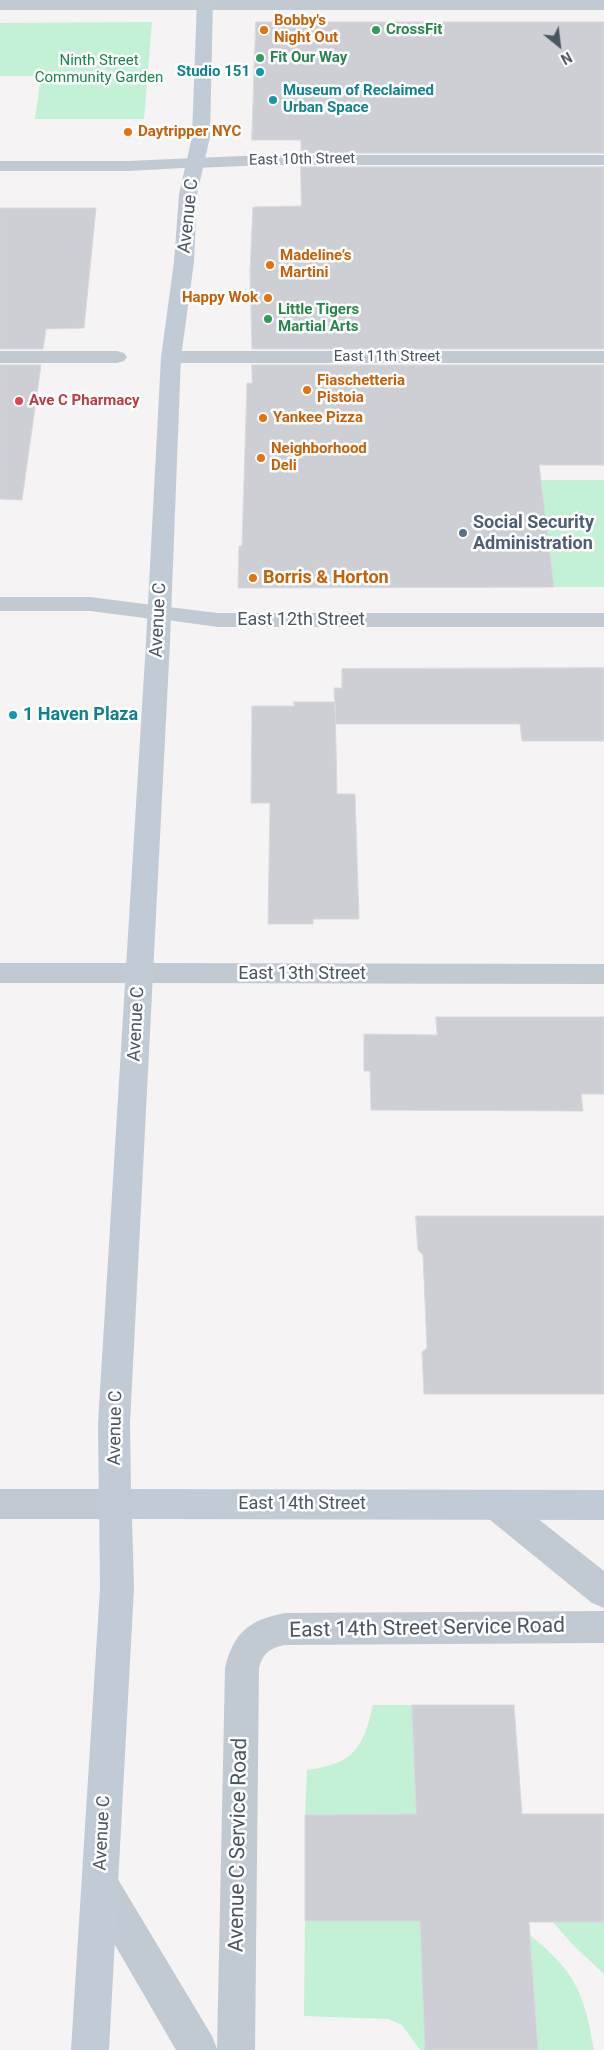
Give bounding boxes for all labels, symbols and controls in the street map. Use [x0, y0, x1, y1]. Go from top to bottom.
place label: Bobby's Night Out [274, 12, 338, 47]
north arrow [534, 20, 584, 70]
place label: CrossFit [386, 21, 442, 39]
marker: Bobby's Night Out [258, 24, 270, 36]
marker: CrossFit [370, 24, 382, 36]
place label: Fit Our Way [270, 49, 347, 67]
text: N [558, 49, 574, 68]
park label: Ninth Street Community Garden [35, 52, 163, 87]
marker: Fit Our Way [254, 52, 266, 64]
place label: Studio 151 [177, 63, 250, 81]
marker: Studio 151 [254, 66, 266, 78]
place label: Museum of Reclaimed Urban Space [283, 82, 434, 117]
marker: Museum of Reclaimed Urban Space [267, 94, 279, 106]
place label: Daytripper NYC [138, 123, 241, 141]
marker: Daytripper NYC [122, 126, 134, 138]
street label: East 10th Street [249, 150, 355, 170]
street label: Avenue C [174, 178, 204, 254]
place label: Madeline’s Martini [280, 247, 351, 282]
marker: Madeline’s Martini [264, 259, 276, 271]
place label: Happy Wok [182, 289, 258, 307]
marker: Happy Wok [262, 292, 274, 304]
place label: Little Tigers Martial Arts [278, 301, 359, 336]
marker: Little Tigers Martial Arts [262, 313, 274, 325]
street label: East 11th Street [334, 348, 440, 366]
place label: Fiaschetteria Pistoia [317, 372, 405, 407]
marker: Fiaschetteria Pistoia [301, 384, 313, 396]
place label: Ave C Pharmacy [29, 392, 140, 410]
marker: Ave C Pharmacy [13, 395, 25, 407]
place label: Yankee Pizza [273, 409, 363, 427]
marker: Yankee Pizza [257, 412, 269, 424]
place label: Neighborhood Deli [271, 440, 367, 475]
marker: Neighborhood Deli [255, 452, 267, 464]
place label: Social Security Administration [473, 512, 594, 554]
marker: Social Security Administration [457, 527, 469, 539]
place label: Borris & Horton [263, 567, 389, 589]
marker: Borris & Horton [247, 572, 259, 584]
street label: Avenue C [146, 582, 172, 658]
street label: East 12th Street [237, 609, 365, 631]
place label: 1 Haven Plaza [23, 704, 138, 726]
marker: 1 Haven Plaza [7, 709, 19, 721]
street label: East 13th Street [238, 963, 366, 985]
street label: Avenue C [124, 986, 150, 1062]
street label: Avenue C [105, 1390, 127, 1466]
street label: East 14th Street [238, 1493, 366, 1515]
street label: East 14th Street Service Road [289, 1614, 565, 1644]
street label: Avenue C Service Road [225, 1738, 253, 1952]
street label: Avenue C [90, 1795, 116, 1871]

